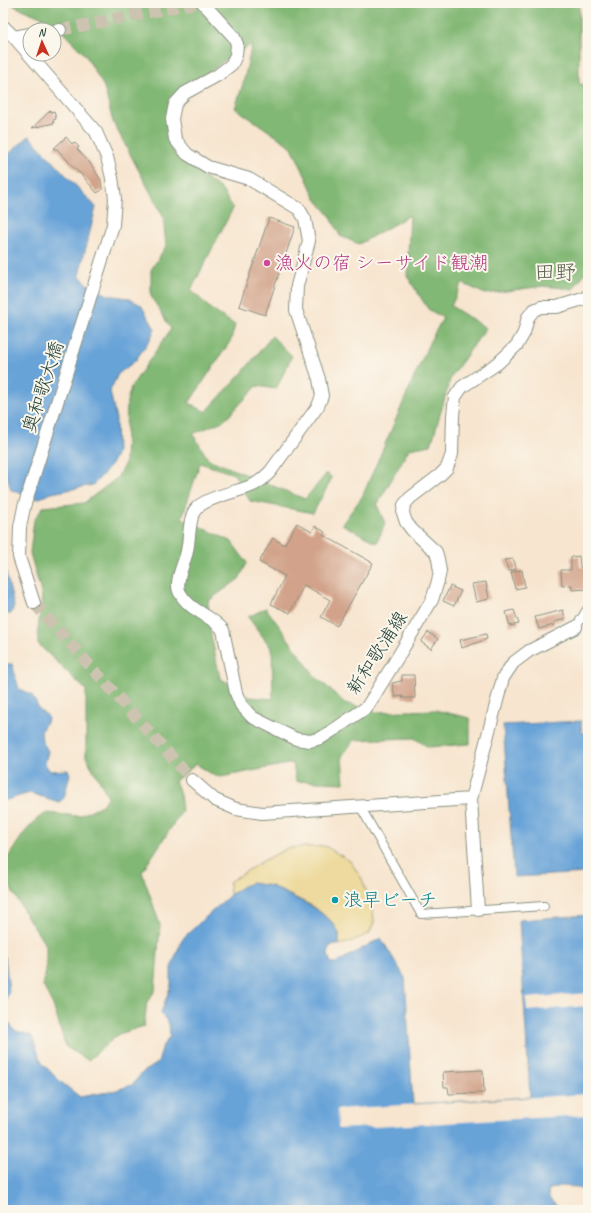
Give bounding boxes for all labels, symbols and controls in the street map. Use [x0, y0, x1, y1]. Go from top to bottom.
north arrow [22, 22, 62, 62]
text: N [38, 25, 47, 39]
place label: 漁火の宿 シーサイド観潮 [275, 251, 488, 275]
marker: 漁火の宿 シーサイド観潮 [262, 258, 272, 268]
district label: 田野 [534, 259, 576, 285]
street label: 奥和歌大橋 [17, 338, 69, 436]
street label: 新和歌浦線 [341, 607, 413, 699]
place label: 浪早ビーチ [343, 888, 437, 912]
marker: 浪早ビーチ [330, 895, 340, 905]

